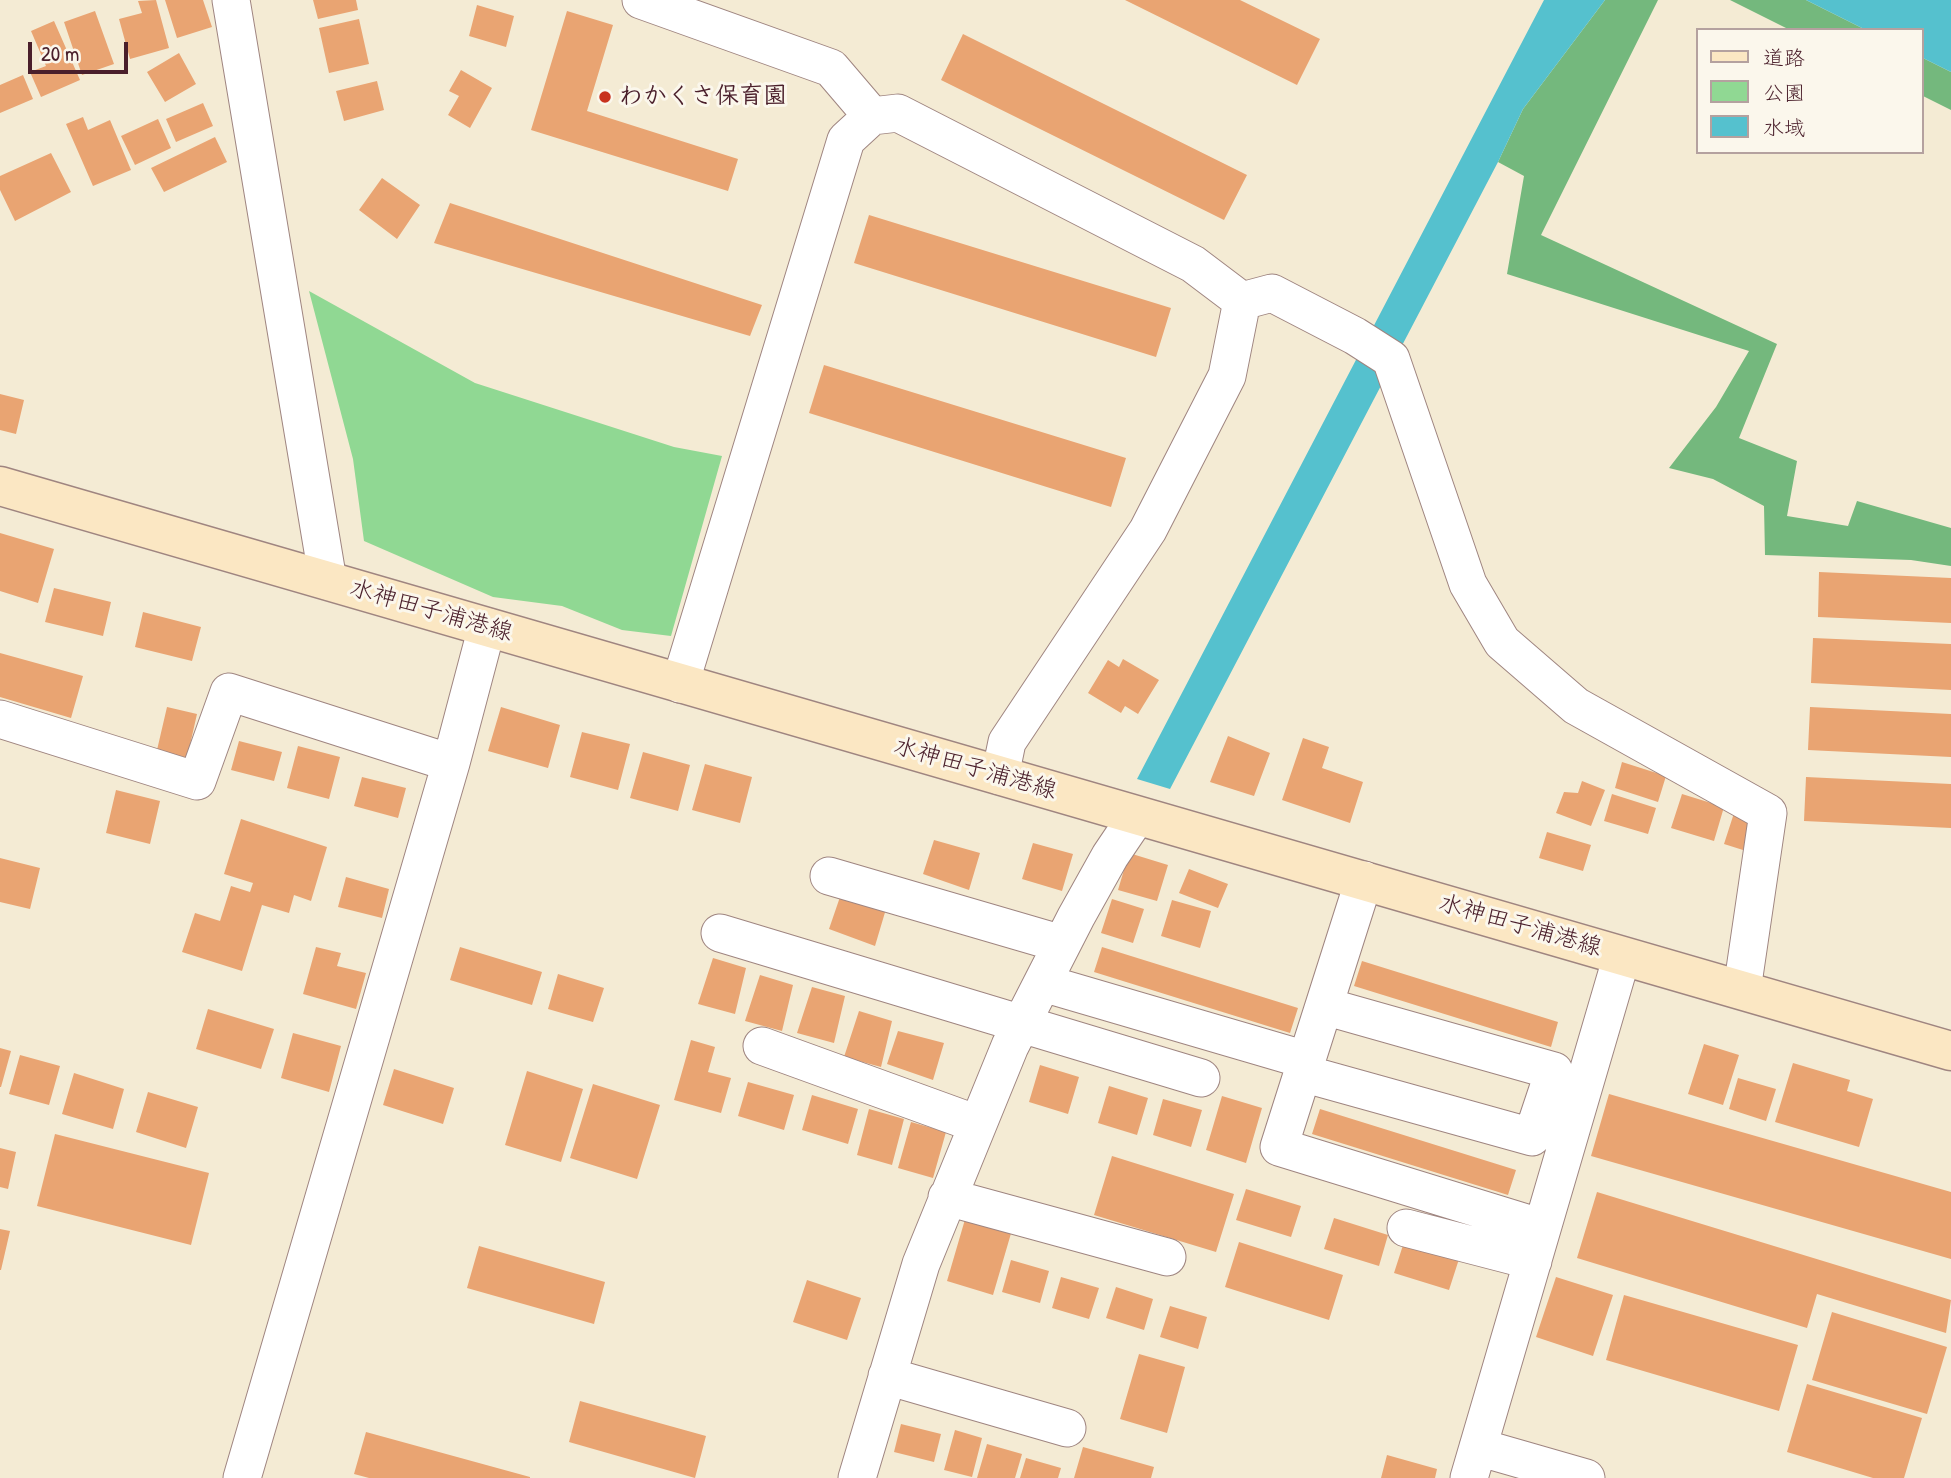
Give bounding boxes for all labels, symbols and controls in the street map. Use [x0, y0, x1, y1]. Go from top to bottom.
scale bar [32, 28, 131, 72]
legend [1696, 28, 1923, 154]
text: 20 m [41, 39, 79, 68]
text: 道路 [1763, 43, 1805, 72]
text: 公園 [1763, 78, 1805, 107]
place label: わかくさ保育園 [619, 83, 787, 111]
marker: わかくさ保育園 [597, 89, 613, 105]
text: 水域 [1763, 113, 1805, 142]
street label: 水神田子浦港線 [346, 574, 516, 648]
street label: 水神田子浦港線 [890, 732, 1060, 806]
street label: 水神田子浦港線 [1435, 889, 1605, 963]

